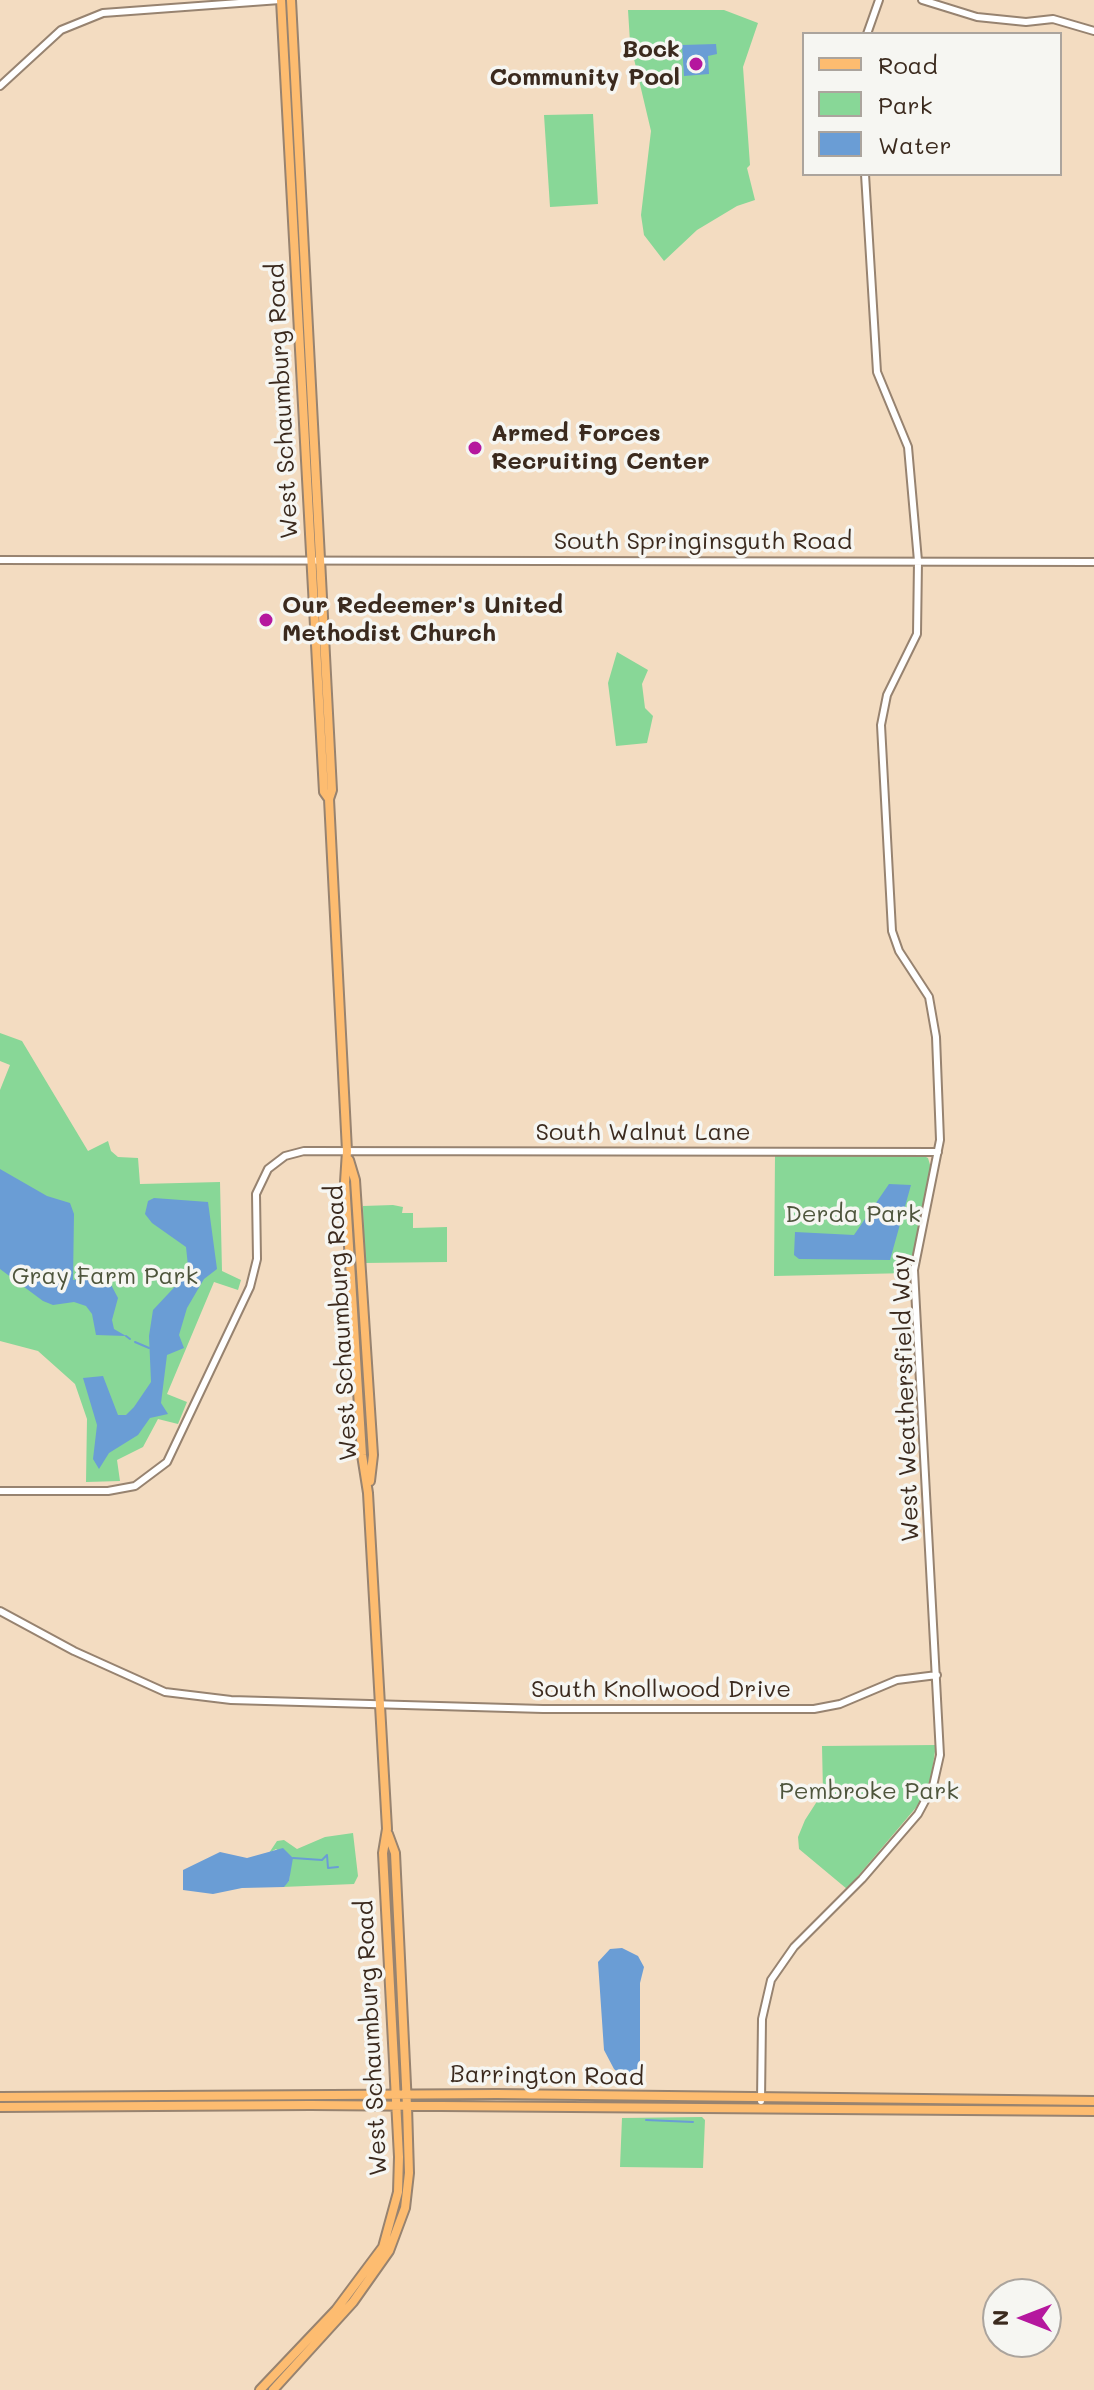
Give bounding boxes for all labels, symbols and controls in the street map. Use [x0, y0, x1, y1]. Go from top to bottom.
legend [802, 32, 1062, 176]
place label: Bock Community Pool [490, 36, 680, 92]
text: Road [878, 49, 938, 80]
marker: Bock Community Pool [687, 55, 705, 73]
text: Park [878, 89, 932, 120]
text: Water [878, 129, 952, 160]
street label: West Schaumburg Road [261, 262, 305, 540]
place label: Armed Forces Recruiting Center [491, 420, 709, 476]
marker: Armed Forces Recruiting Center [466, 439, 484, 457]
street label: South Springinsguth Road [554, 528, 852, 556]
place label: Our Redeemer's United Methodist Church [282, 592, 563, 648]
marker: Our Redeemer's United Methodist Church [257, 611, 275, 629]
street label: South Walnut Lane [535, 1119, 751, 1147]
street label: West Schaumburg Road [320, 1184, 364, 1462]
park label: Derda Park [785, 1201, 921, 1229]
street label: West Weathersfield Way [887, 1253, 925, 1543]
park label: Gray Farm Park [12, 1263, 198, 1291]
street label: South Knollwood Drive [531, 1676, 791, 1704]
park label: Pembroke Park [779, 1778, 959, 1806]
street label: West Schaumburg Road [350, 1899, 394, 2177]
street label: Barrington Road [450, 2060, 644, 2092]
north arrow [982, 2278, 1062, 2358]
text: N [985, 2310, 1014, 2326]

